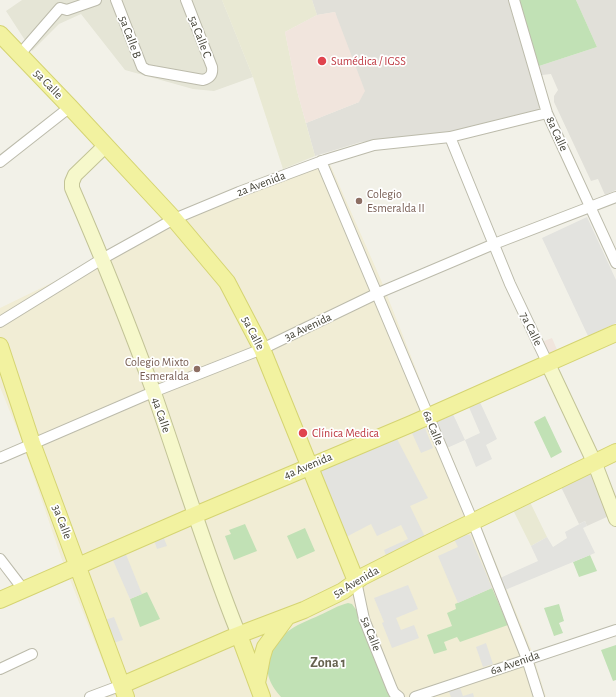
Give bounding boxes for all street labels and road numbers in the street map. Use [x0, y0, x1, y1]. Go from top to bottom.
street label: 5a Calle B [116, 14, 144, 60]
street label: 5a Calle C [185, 14, 215, 60]
street label: 5a Calle [30, 66, 66, 102]
street label: 8a Calle [543, 114, 571, 154]
street label: 2a Avenida [235, 168, 287, 200]
street label: 3a Avenida [282, 310, 334, 344]
street label: 7a Calle [517, 310, 545, 348]
street label: 5a Calle [238, 314, 268, 352]
street label: 4a Calle [148, 395, 174, 435]
street label: 6a Calle [420, 408, 446, 448]
street label: 4a Avenida [282, 449, 334, 483]
street label: 3a Calle [49, 503, 75, 541]
street label: 5a Avenida [331, 563, 381, 601]
street label: 5a Calle [358, 615, 384, 653]
street label: 6a Avenida [488, 648, 542, 678]

